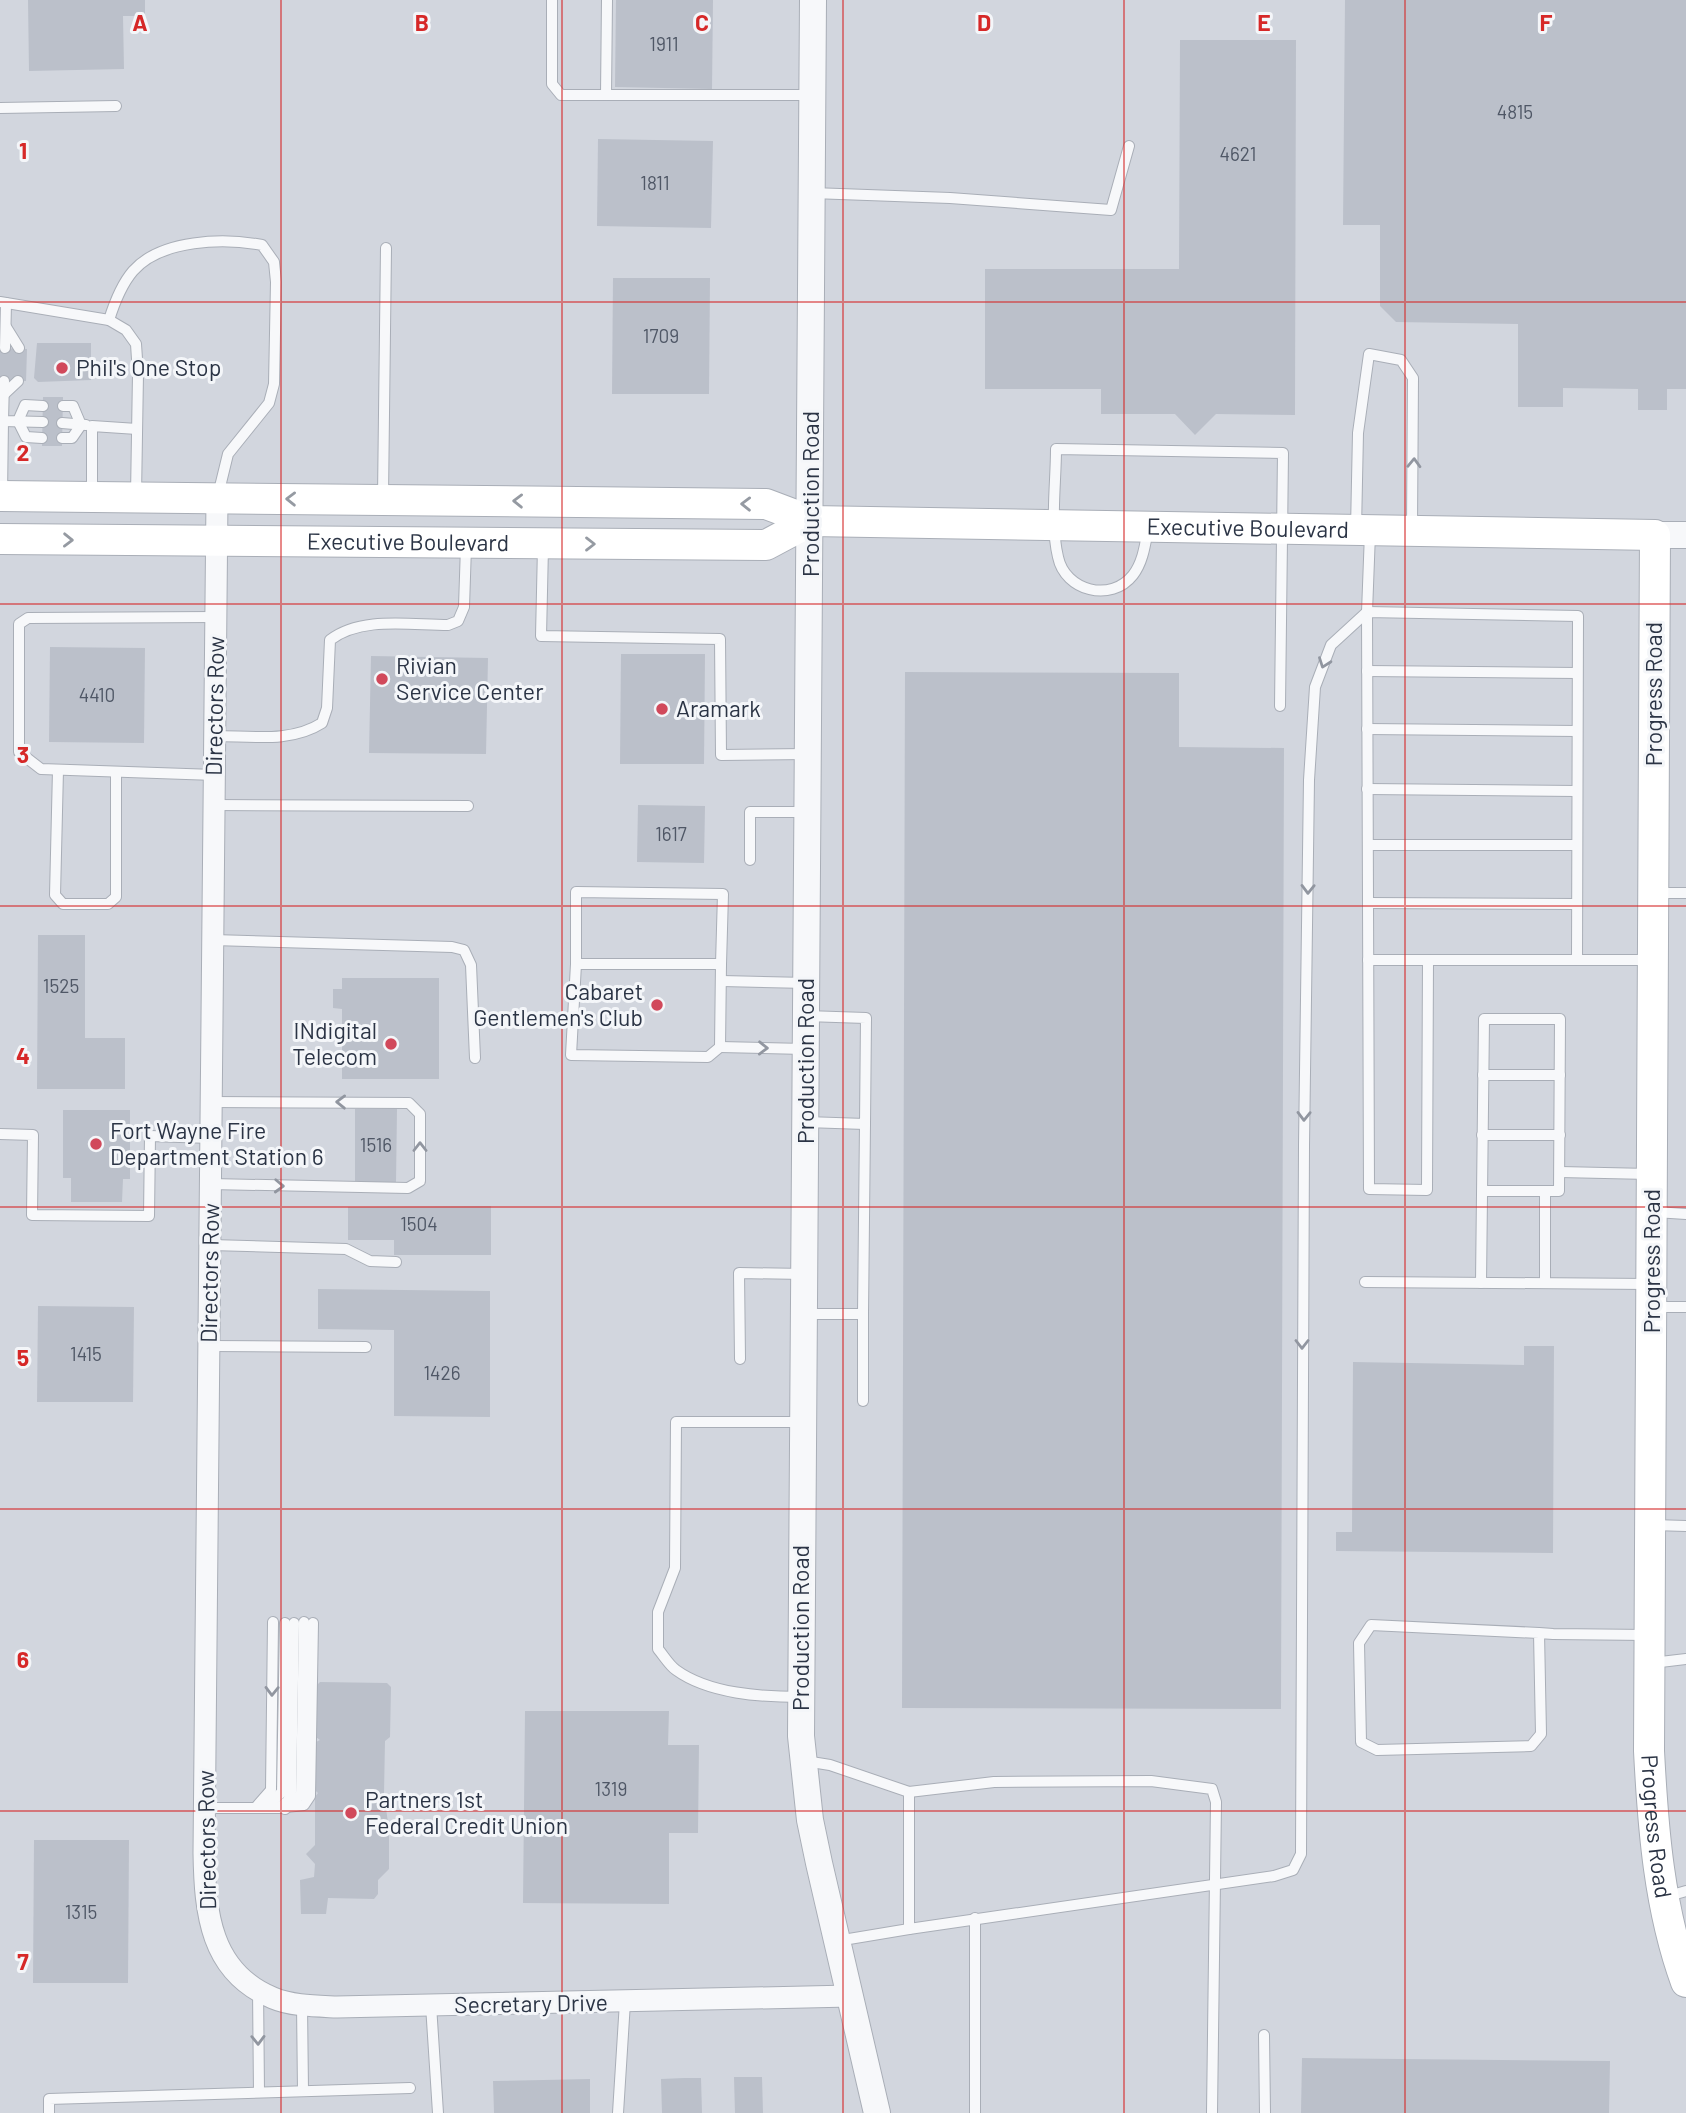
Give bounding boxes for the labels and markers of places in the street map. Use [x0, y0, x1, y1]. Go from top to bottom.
place label: Phil's One Stop [76, 353, 221, 381]
marker: Phil's One Stop [54, 360, 70, 376]
place label: Rivian Service Center [396, 651, 544, 705]
marker: Rivian Service Center [374, 671, 390, 687]
place label: Aramark [676, 694, 761, 722]
marker: Aramark [654, 701, 670, 717]
place label: Cabaret Gentlemen's Club [473, 977, 643, 1031]
marker: Cabaret Gentlemen's Club [649, 997, 665, 1013]
place label: INdigital Telecom [292, 1016, 377, 1070]
marker: INdigital Telecom [383, 1036, 399, 1052]
place label: Fort Wayne Fire Department Station 6 [110, 1116, 324, 1170]
marker: Fort Wayne Fire Department Station 6 [88, 1136, 104, 1152]
place label: Partners 1st Federal Credit Union [365, 1785, 568, 1839]
marker: Partners 1st Federal Credit Union [343, 1805, 359, 1821]

